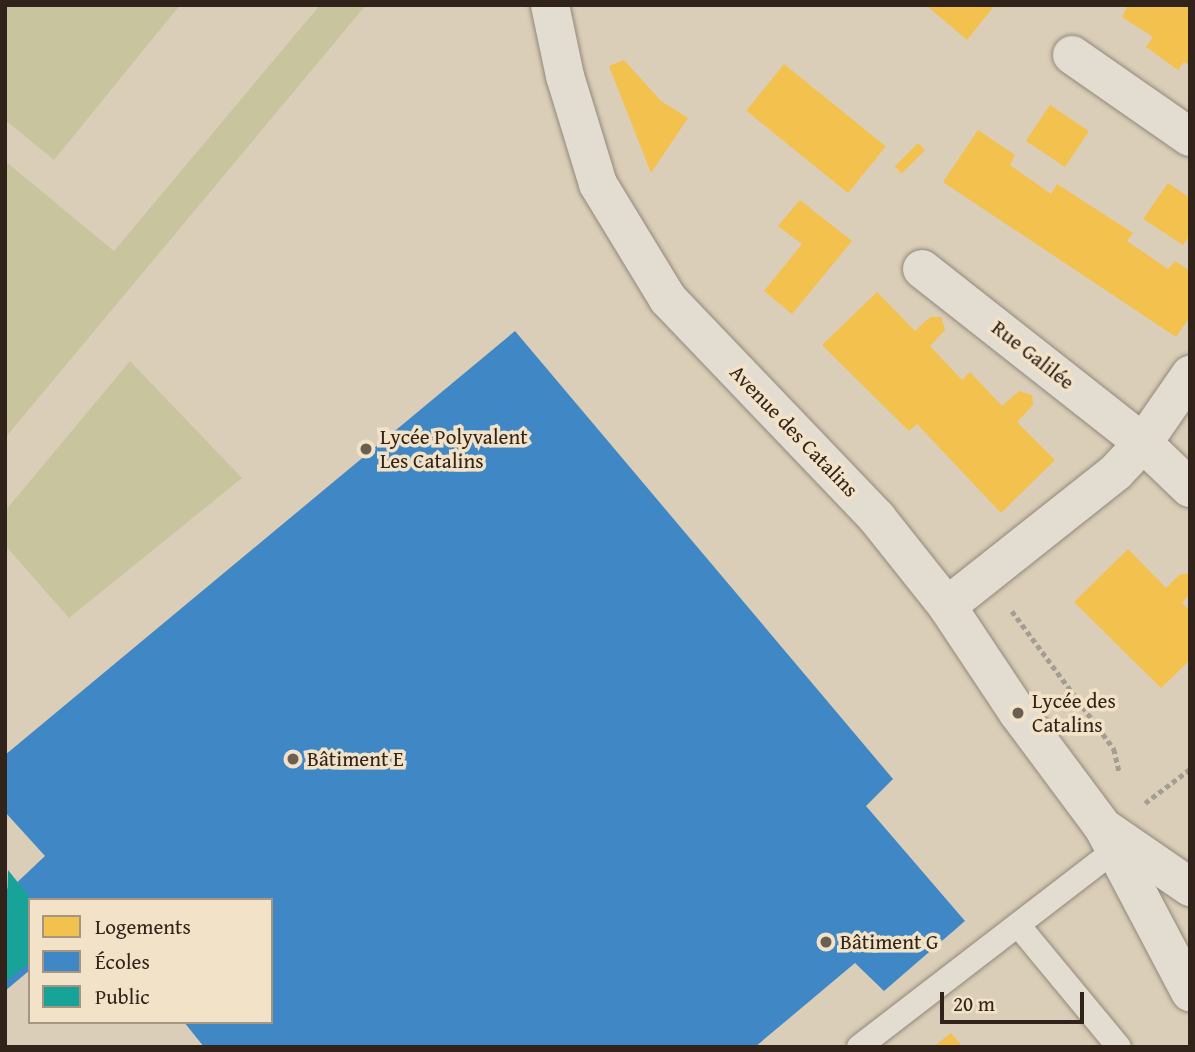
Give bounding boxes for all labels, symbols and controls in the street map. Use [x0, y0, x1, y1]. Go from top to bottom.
street label: Rue Galilée [987, 315, 1079, 395]
street label: Avenue des Catalins [725, 360, 863, 502]
place label: Lycée Polyvalent Les Catalins [380, 424, 528, 474]
marker: Lycée Polyvalent Les Catalins [358, 441, 374, 457]
place label: Lycée des Catalins [1032, 688, 1116, 738]
marker: Lycée des Catalins [1010, 705, 1026, 721]
place label: Bâtiment E [307, 746, 404, 772]
marker: Bâtiment E [285, 751, 301, 767]
legend [28, 898, 273, 1024]
text: Logements [95, 911, 191, 942]
place label: Bâtiment G [840, 929, 938, 955]
marker: Bâtiment G [818, 934, 834, 950]
text: Écoles [95, 946, 150, 977]
scale bar [943, 978, 1086, 1022]
text: Public [95, 981, 150, 1012]
text: 20 m [953, 988, 995, 1019]

